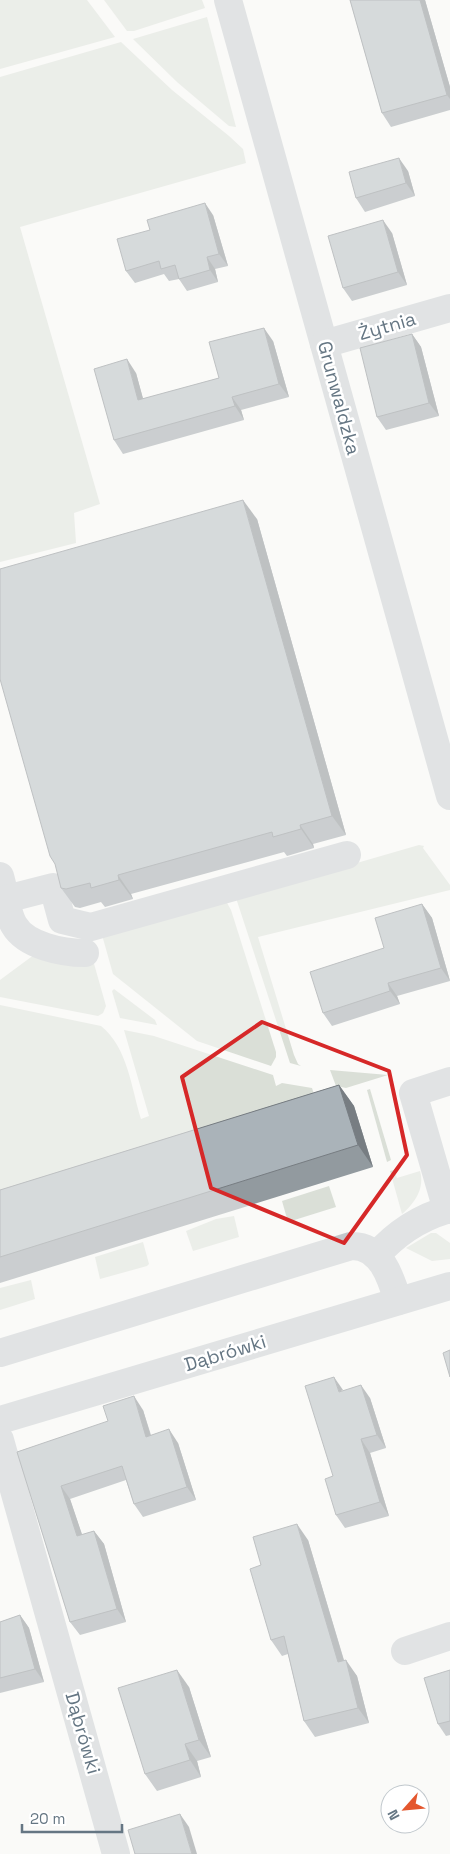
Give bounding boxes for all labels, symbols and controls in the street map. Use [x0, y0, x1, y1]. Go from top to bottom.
street label: Żytnia [355, 306, 419, 346]
street label: Grunwaldzka [312, 338, 366, 458]
street label: Dąbrówki [181, 1329, 269, 1377]
street label: Dąbrówki [59, 1689, 107, 1777]
north arrow [380, 1784, 430, 1834]
scale bar [22, 1802, 122, 1834]
text: N [383, 1807, 404, 1823]
text: 20 m [30, 1809, 65, 1828]

